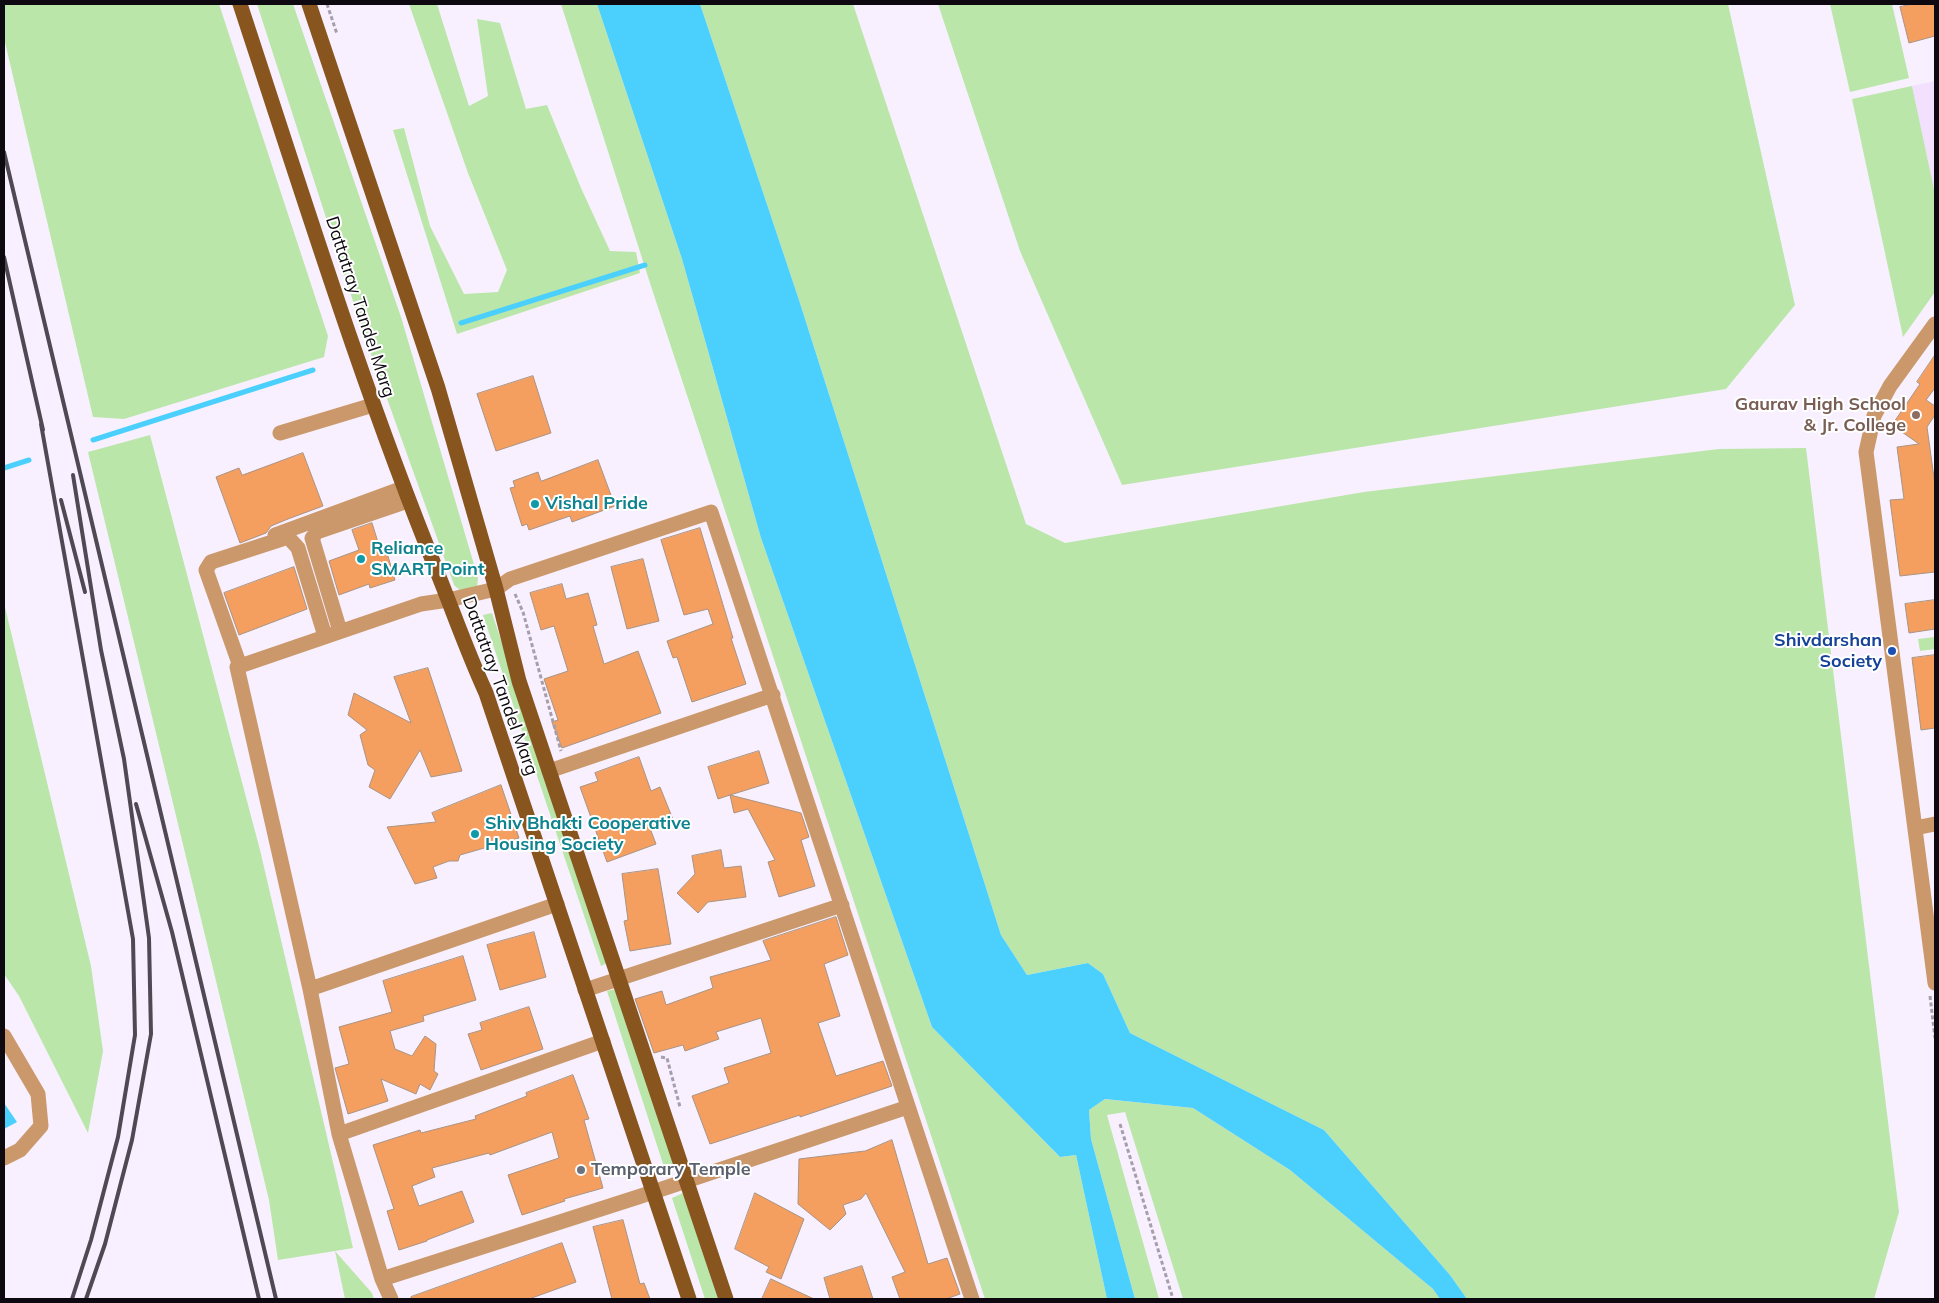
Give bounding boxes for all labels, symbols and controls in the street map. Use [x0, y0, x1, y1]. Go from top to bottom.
street label: Dattatray Tandel Marg [321, 214, 399, 400]
place label: Gaurav High School & Jr. College [1735, 394, 1906, 436]
marker: Gaurav High School & Jr. College [1910, 409, 1922, 421]
place label: Vishal Pride [545, 493, 648, 515]
marker: Vishal Pride [529, 498, 541, 510]
place label: Reliance SMART Point [371, 538, 485, 580]
marker: Reliance SMART Point [355, 553, 367, 565]
street label: Dattatray Tandel Marg [458, 593, 542, 779]
place label: Shivdarshan Society [1774, 630, 1882, 672]
marker: Shivdarshan Society [1886, 645, 1898, 657]
place label: Shiv Bhakti Cooperative Housing Society [485, 813, 691, 856]
marker: Shiv Bhakti Cooperative Housing Society [469, 828, 481, 840]
place label: Temporary Temple [591, 1159, 751, 1181]
marker: Temporary Temple [575, 1164, 587, 1176]

